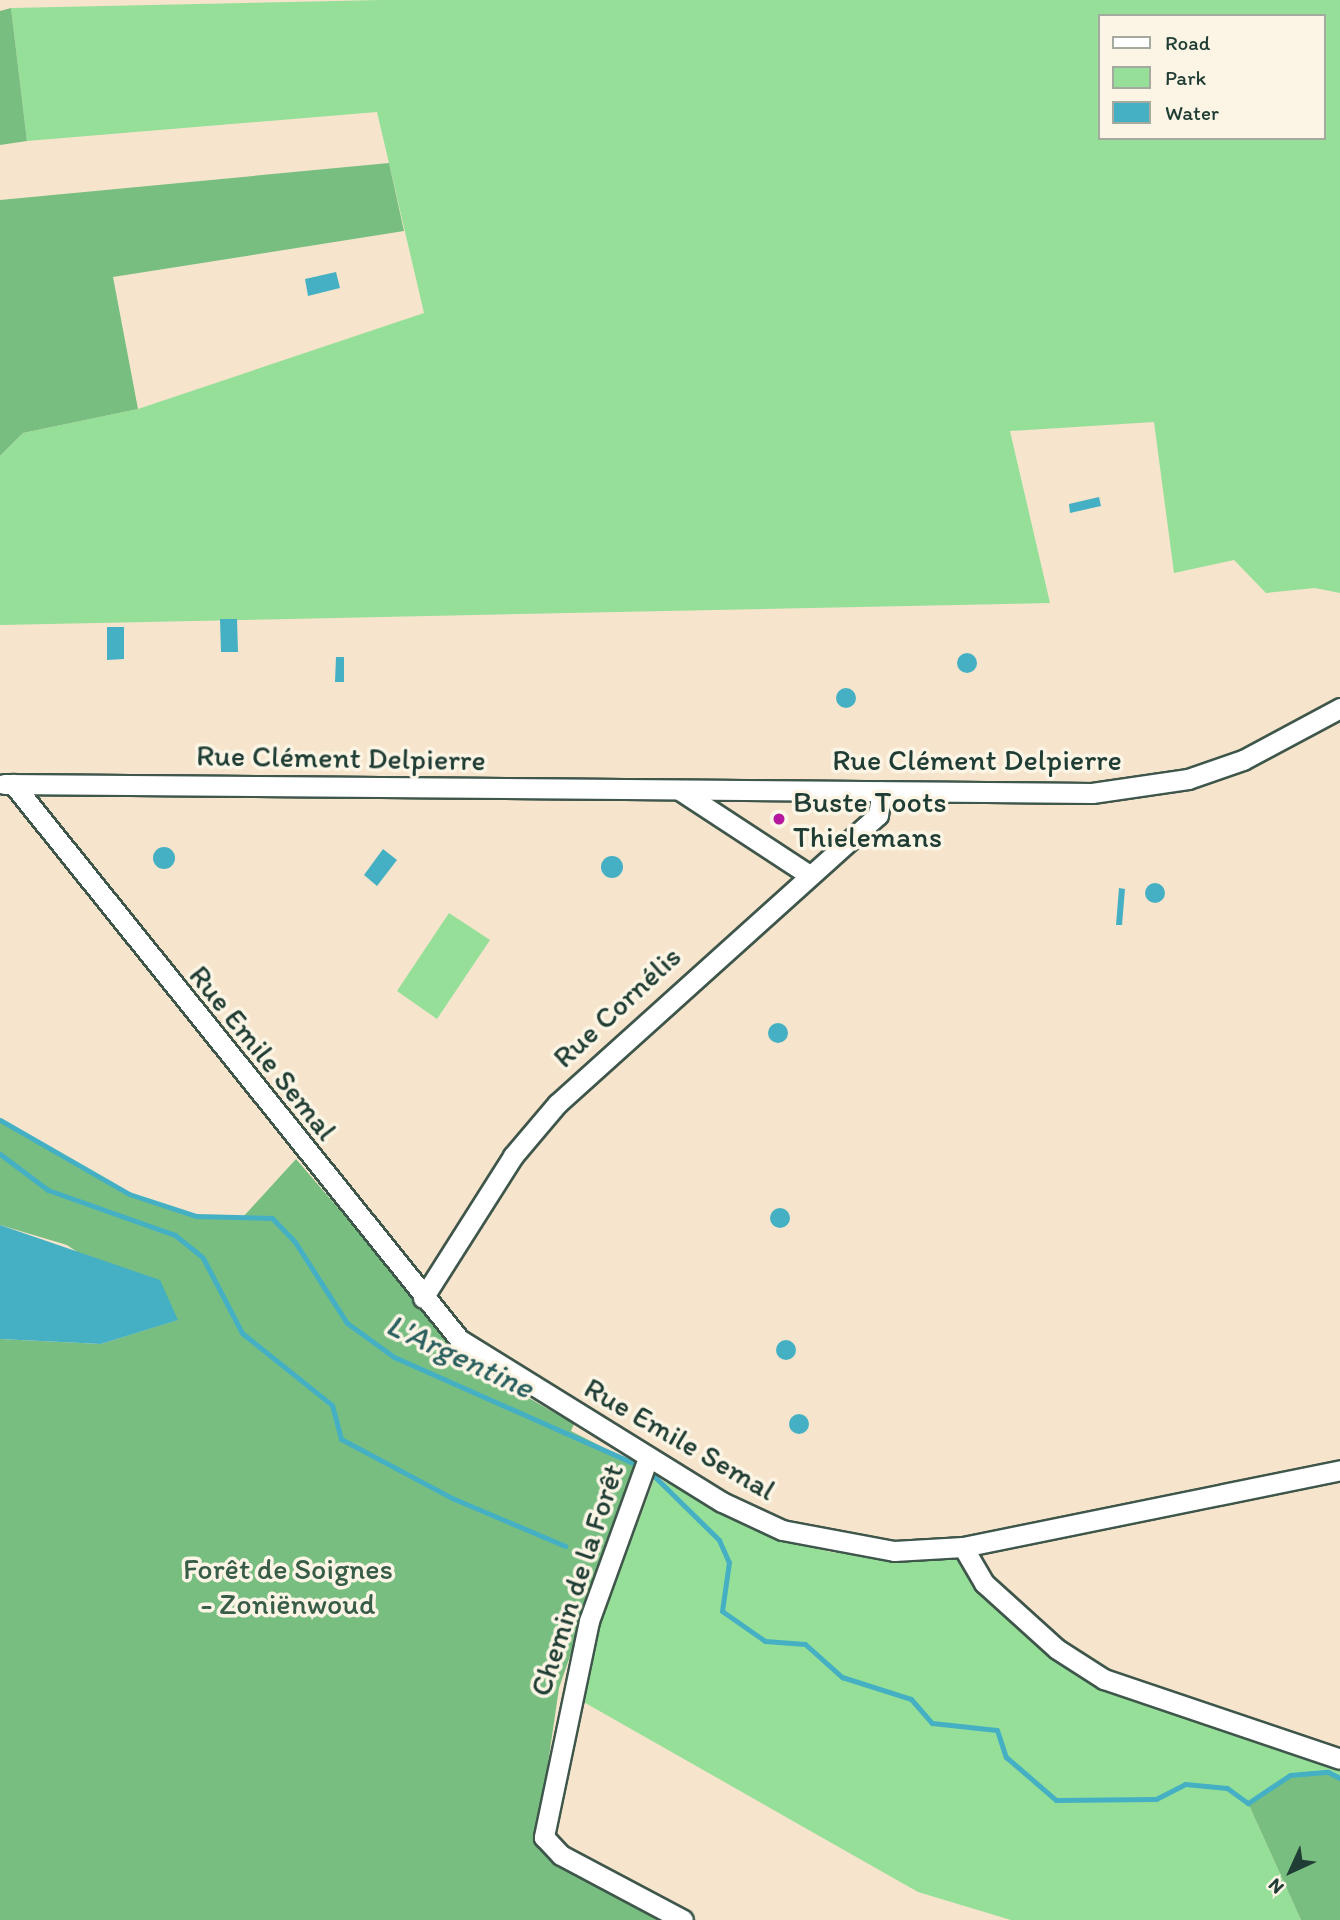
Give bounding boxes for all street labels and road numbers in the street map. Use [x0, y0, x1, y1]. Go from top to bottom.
street label: Rue Clément Delpierre [196, 737, 486, 779]
street label: Rue Clément Delpierre [832, 742, 1122, 778]
street label: Rue Cornélis [545, 939, 689, 1075]
street label: Rue Emile Semal [182, 958, 344, 1148]
street label: Rue Emile Semal [578, 1370, 782, 1508]
street label: Chemin de la Forêt [523, 1460, 631, 1700]

